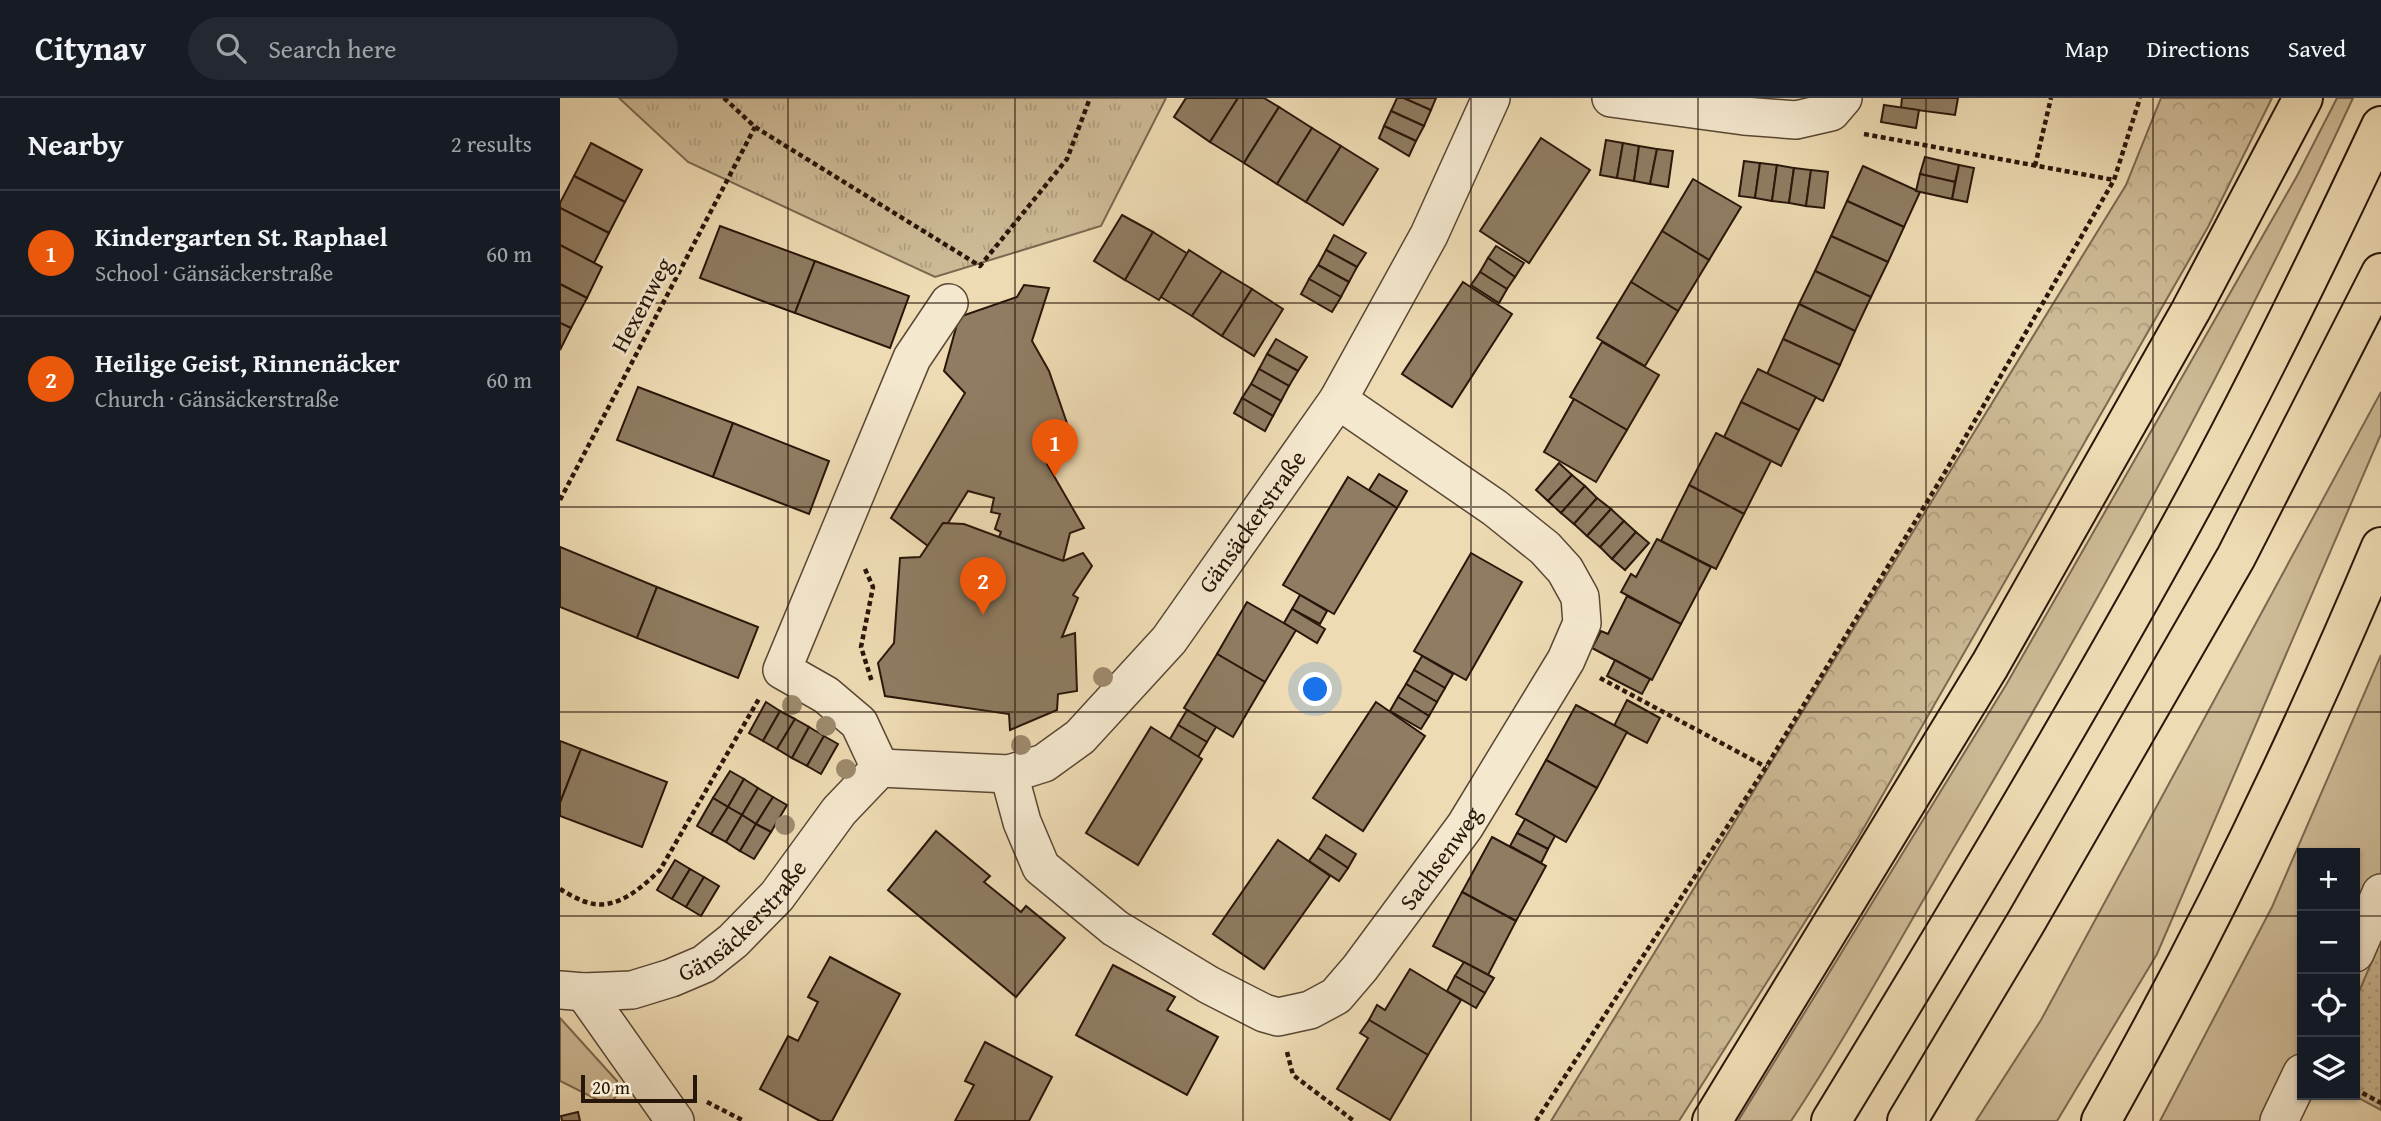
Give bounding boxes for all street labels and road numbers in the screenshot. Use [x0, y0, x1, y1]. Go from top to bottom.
street label: Hexenweg [602, 251, 681, 359]
street label: Gänsäckerstraße [1189, 443, 1314, 600]
street label: Sachsenweg [1391, 800, 1490, 917]
street label: Gänsäckerstraße [673, 852, 815, 990]

